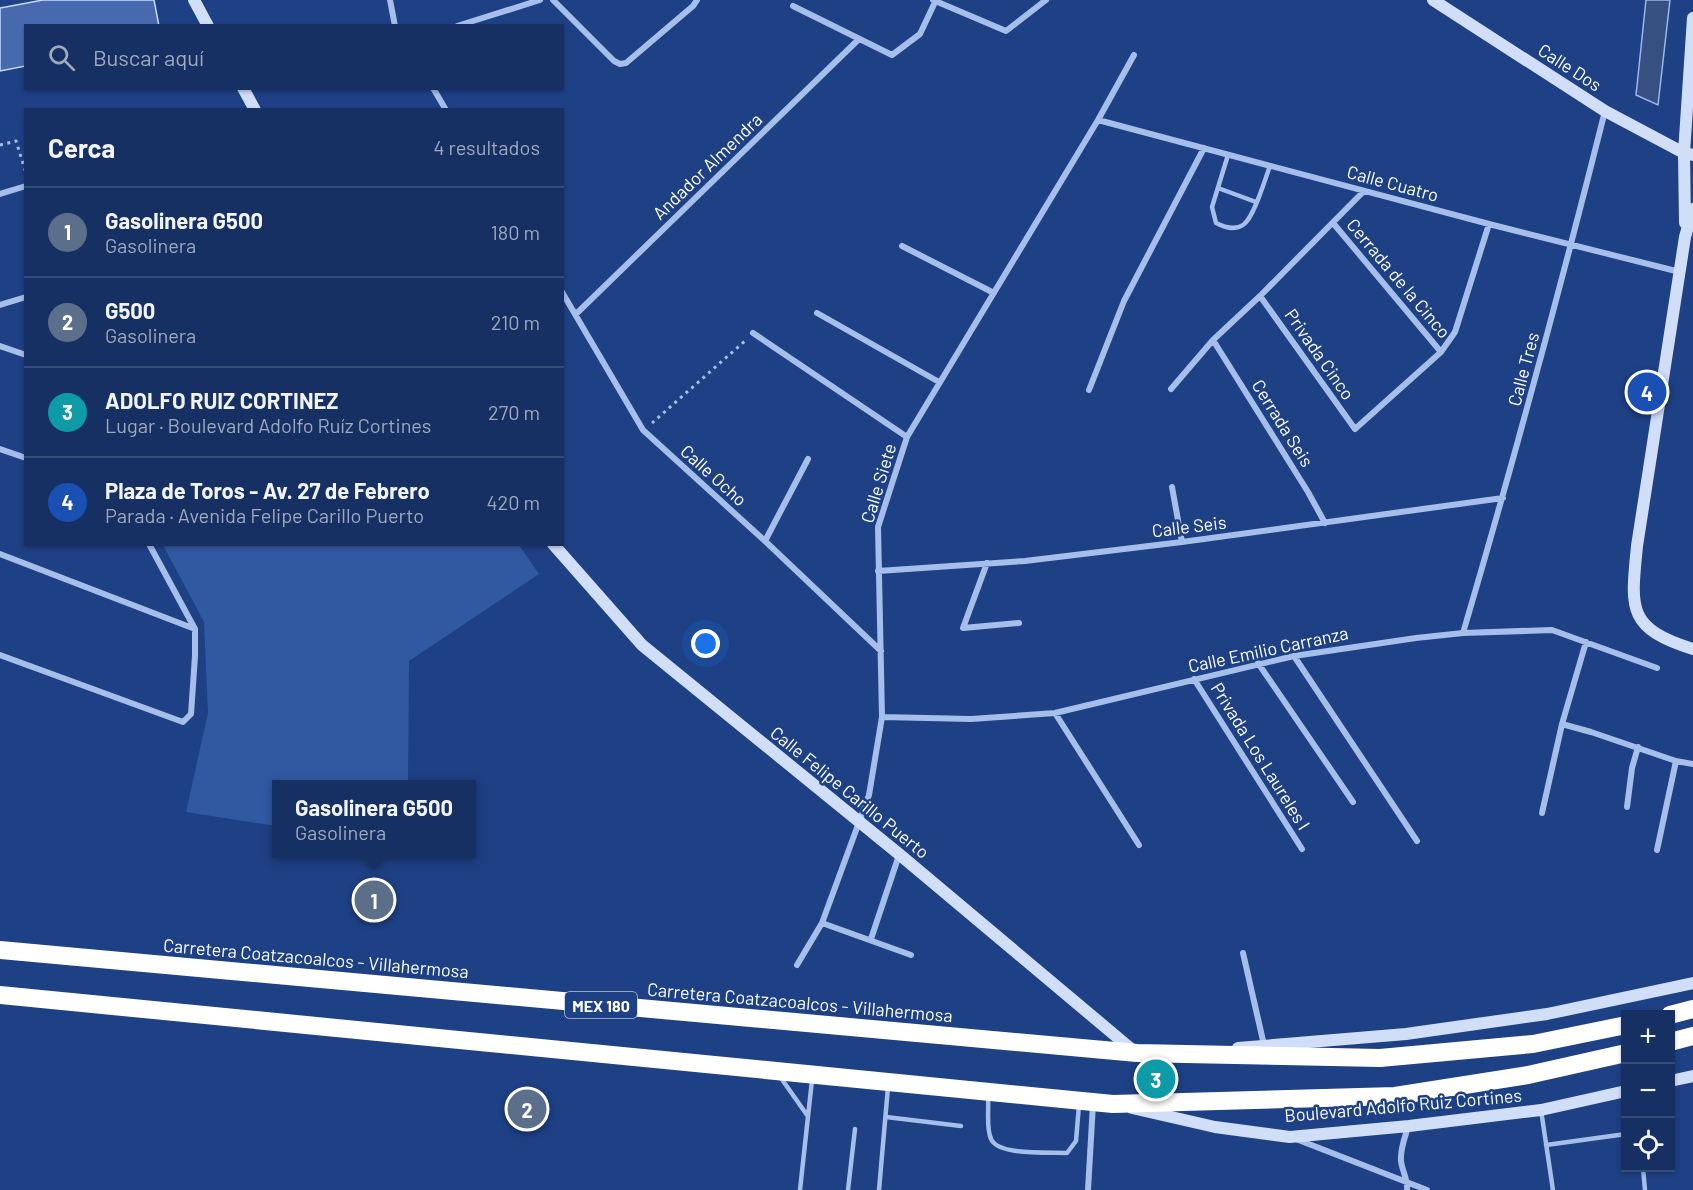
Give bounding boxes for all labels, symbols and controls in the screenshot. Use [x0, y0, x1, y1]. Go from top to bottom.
search box [24, 24, 564, 90]
street label: Calle Dos [1534, 38, 1606, 96]
icon: search [45, 41, 78, 74]
text: Buscar aquí [93, 44, 204, 70]
street label: Andador Almendra [648, 108, 766, 224]
text: Cerca [48, 132, 115, 163]
text: 4 resultados [433, 135, 540, 159]
street label: Calle Cuatro [1345, 160, 1441, 206]
text: Gasolinera G500 [105, 207, 263, 233]
street label: Cerrada de la Cinco [1343, 214, 1455, 342]
text: 1 [64, 220, 71, 244]
text: 180 m [491, 220, 540, 244]
text: Gasolinera [105, 233, 196, 257]
text: G500 [105, 297, 155, 323]
street label: Privada Cinco [1281, 304, 1359, 404]
text: 2 [62, 310, 73, 334]
text: 210 m [491, 310, 540, 334]
text: Gasolinera [105, 323, 196, 347]
street label: Calle Tres [1503, 330, 1543, 408]
pin: 4 [1628, 370, 1666, 414]
street label: Cerrada Seis [1248, 375, 1318, 471]
text: ADOLFO RUIZ CORTINEZ [105, 387, 339, 413]
text: 3 [62, 400, 73, 424]
text: 270 m [488, 400, 540, 424]
text: Lugar · Boulevard Adolfo Ruíz Cortines [105, 413, 431, 437]
street label: Calle Ocho [676, 440, 752, 510]
street label: Calle Siete [856, 441, 900, 525]
text: Plaza de Toros - Av. 27 de Febrero [105, 477, 430, 503]
text: 4 [61, 490, 74, 514]
text: 420 m [486, 490, 540, 514]
text: Parada · Avenida Felipe Carillo Puerto [105, 503, 424, 527]
street label: Calle Seis [1151, 511, 1227, 541]
street label: Calle Emilio Carranza [1186, 621, 1350, 677]
your location [691, 629, 720, 658]
street label: Privada Los Laureles I [1207, 678, 1315, 834]
street label: Calle Felipe Carillo Puerto [766, 721, 934, 863]
popup [272, 780, 476, 858]
text: Gasolinera G500 [295, 794, 453, 820]
text: Gasolinera [295, 820, 386, 844]
pin: 1 [354, 878, 394, 922]
street label: Carretera Coatzacoalcos - Villahermosa [162, 934, 470, 982]
street label: Carretera Coatzacoalcos - Villahermosa [646, 978, 954, 1026]
road number: MEX 180 [565, 992, 637, 1018]
map controls [1621, 1010, 1675, 1172]
button: + [1621, 1010, 1675, 1064]
pin: 3 [1136, 1056, 1176, 1102]
button: − [1621, 1064, 1675, 1118]
street label: Boulevard Adolfo Ruiz Cortines [1283, 1084, 1523, 1126]
pin: 2 [508, 1086, 546, 1132]
button: locate [1621, 1118, 1675, 1172]

